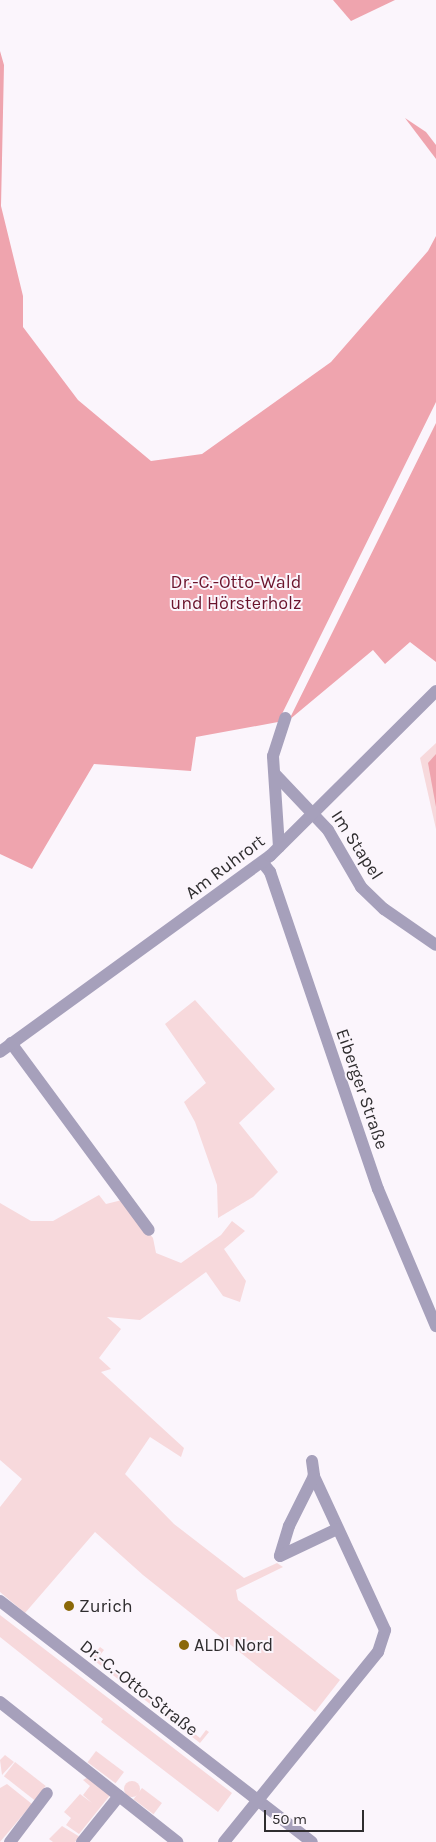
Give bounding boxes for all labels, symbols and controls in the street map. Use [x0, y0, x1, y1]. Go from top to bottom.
park label: Dr.-C.-Otto-Wald und Hörsterholz [170, 572, 302, 614]
street label: Im Stapel [327, 806, 387, 884]
street label: Am Ruhrort [181, 830, 269, 904]
street label: Eiberger Straße [331, 1026, 393, 1152]
place label: Zurich [79, 1595, 133, 1617]
marker: Zurich [63, 1600, 75, 1612]
place label: ALDI Nord [194, 1634, 273, 1656]
street label: Dr.-C.-Otto-Straße [76, 1635, 202, 1741]
marker: ALDI Nord [178, 1639, 190, 1651]
scale bar [266, 1800, 366, 1832]
text: 50 m [272, 1810, 307, 1828]

